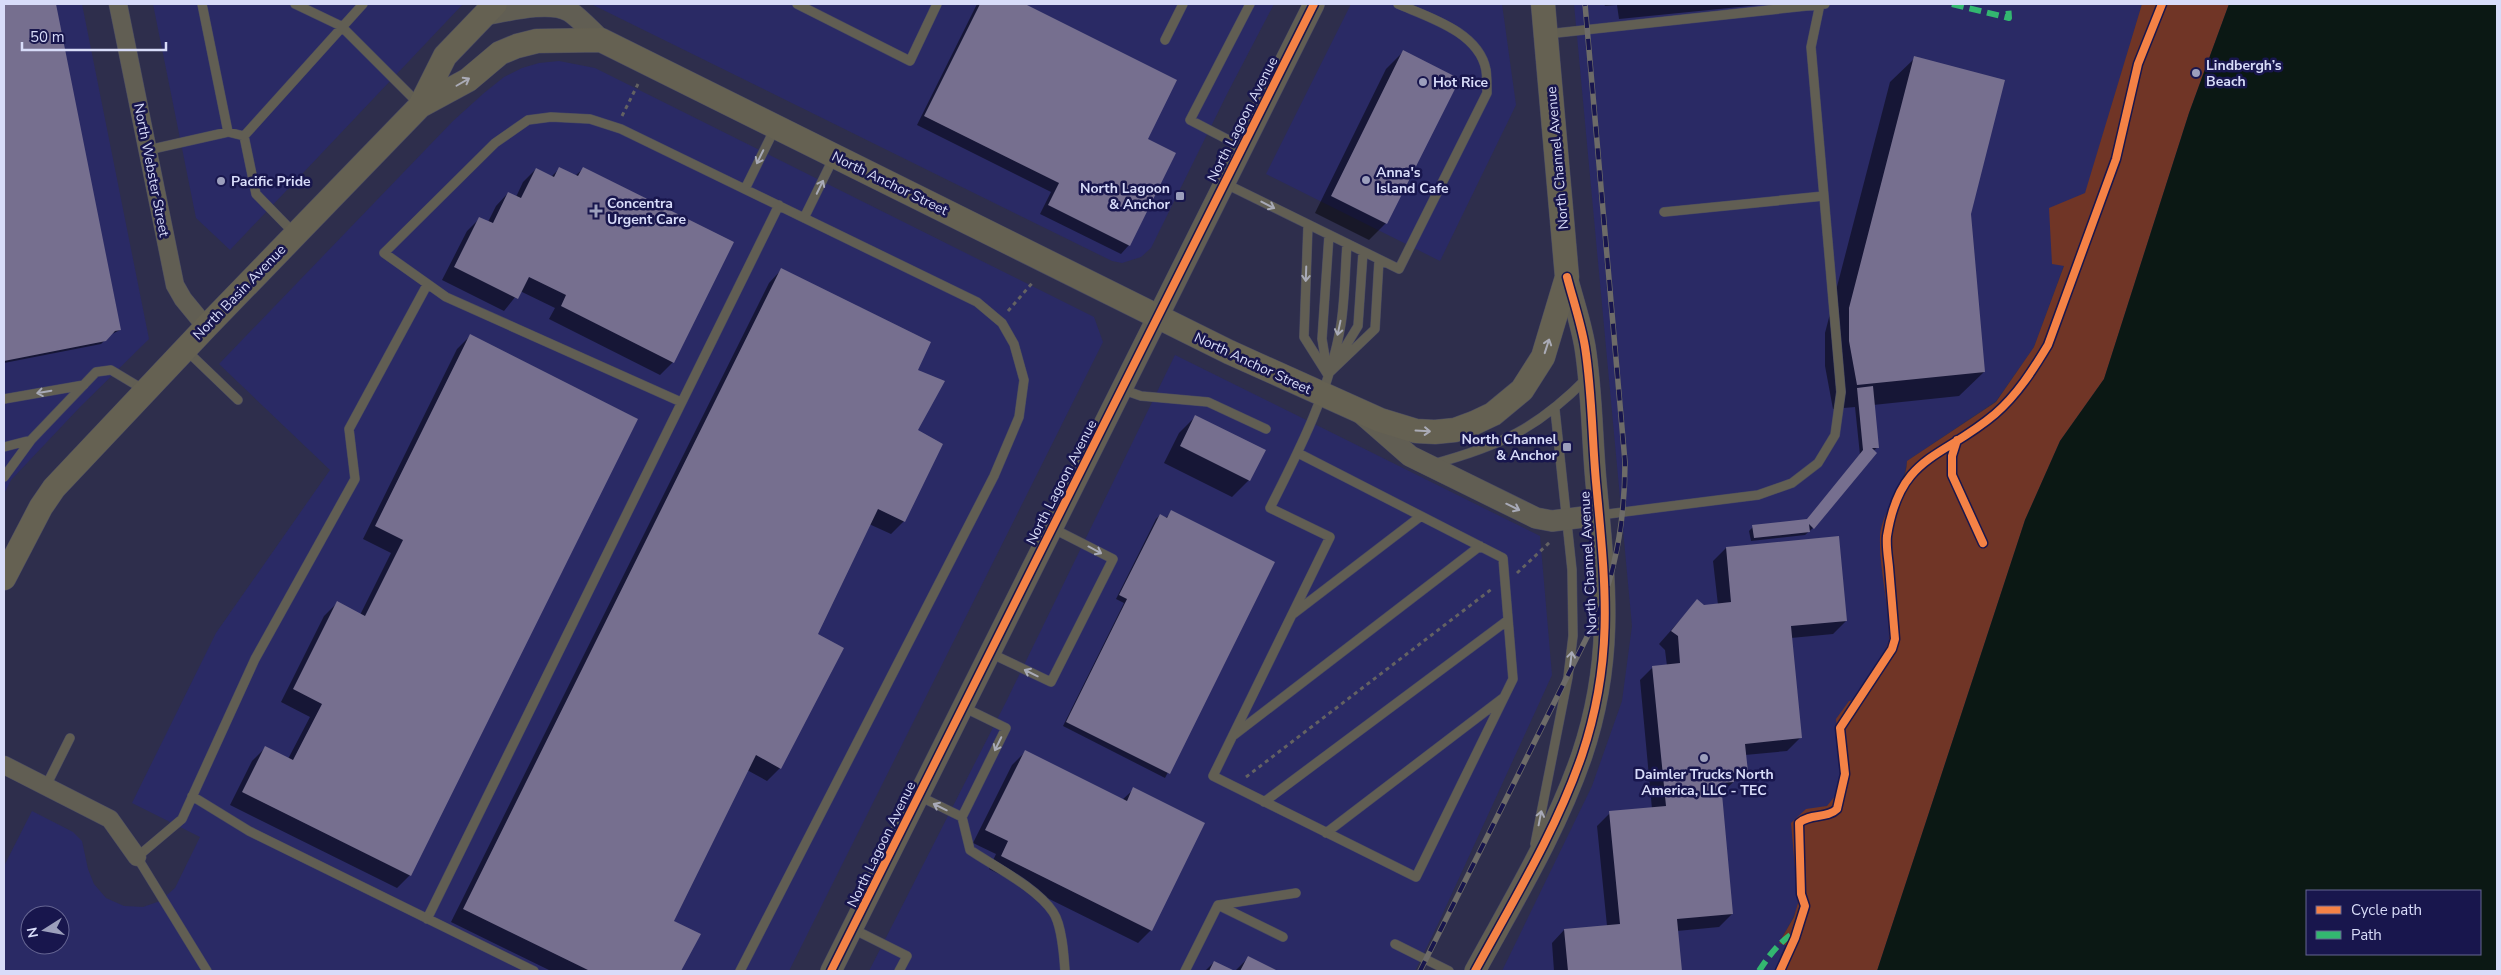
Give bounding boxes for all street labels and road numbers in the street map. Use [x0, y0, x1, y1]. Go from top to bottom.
street label: North Lagoon Avenue [1203, 53, 1282, 185]
street label: North Channel Avenue [1542, 86, 1573, 230]
street label: North Webster Street [129, 102, 174, 239]
street label: North Anchor Street [828, 147, 951, 220]
street label: North Basin Avenue [189, 240, 290, 344]
street label: North Anchor Street [1191, 328, 1315, 399]
street label: North Lagoon Avenue [1022, 416, 1101, 548]
street label: North Channel Avenue [1575, 491, 1602, 635]
street label: North Lagoon Avenue [843, 778, 920, 910]

